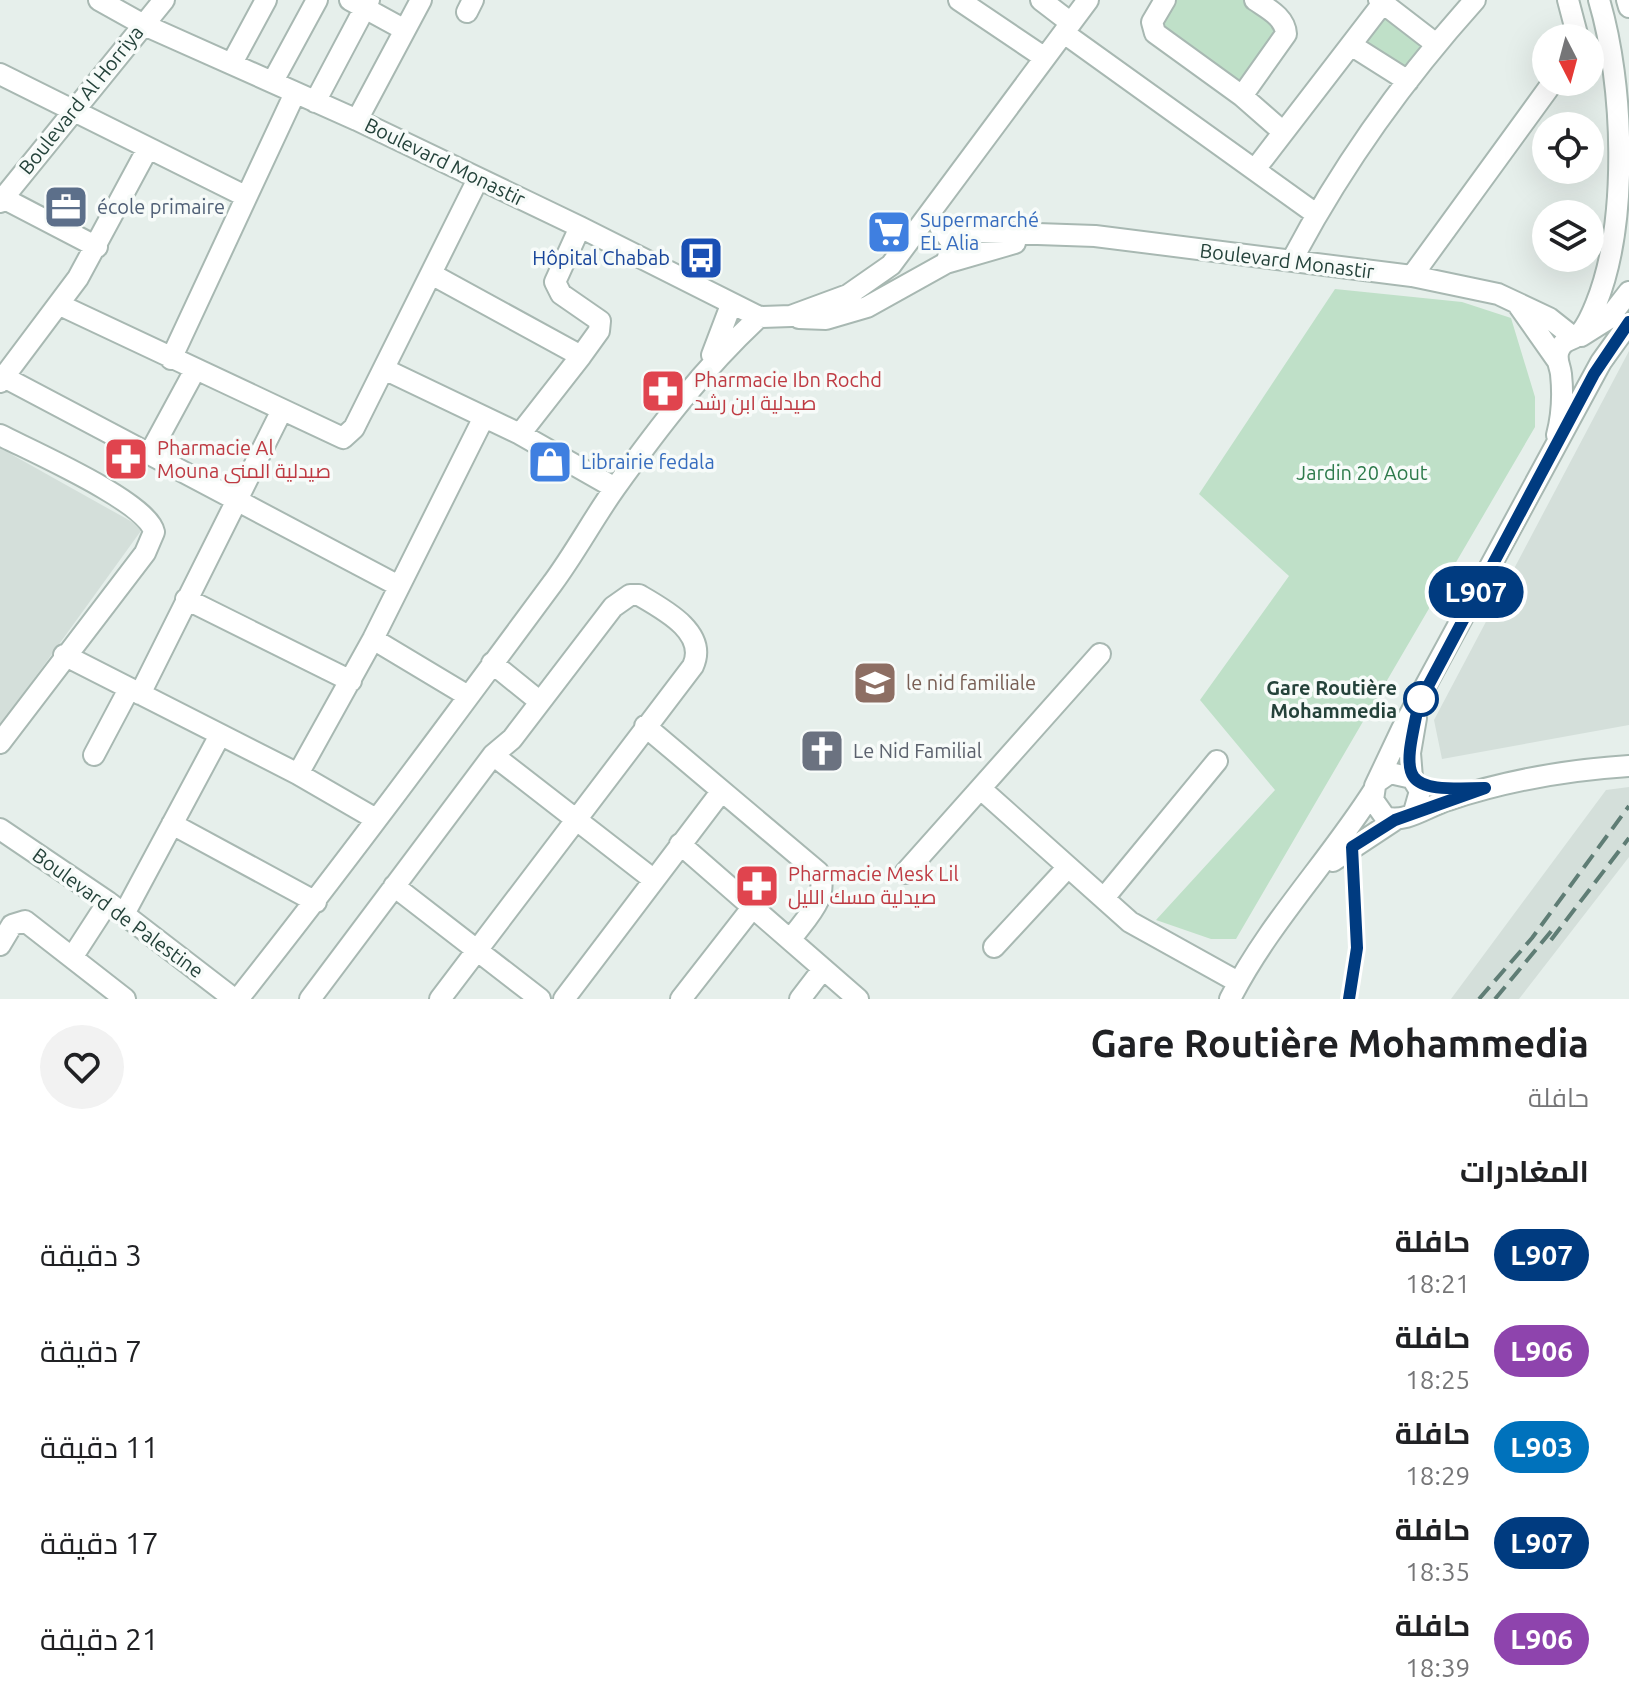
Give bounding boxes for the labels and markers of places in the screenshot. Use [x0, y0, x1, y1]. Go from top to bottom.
office icon: école primaire [42, 183, 90, 231]
place label: école primaire [97, 195, 225, 218]
supermarket icon: Supermarché EL Alia [865, 208, 913, 256]
place label: Supermarché EL Alia [920, 208, 1039, 254]
bus stop icon: Hôpital Chabab [677, 234, 725, 282]
place label: Hôpital Chabab [532, 246, 670, 269]
pharmacy icon: Pharmacie Ibn Rochd صيدلية ابن رشد [639, 367, 687, 415]
place label: Pharmacie Ibn Rochd صيدلية ابن رشد [694, 368, 882, 416]
pharmacy icon: Pharmacie Al Mouna صيدلية المنى [102, 435, 150, 483]
place label: Pharmacie Al Mouna صيدلية المنى [157, 436, 331, 484]
shop icon: Librairie fedala [526, 438, 574, 486]
place label: Librairie fedala [581, 450, 715, 473]
school or university icon: le nid familiale [851, 659, 899, 707]
place label: le nid familiale [906, 671, 1036, 694]
place label: Gare Routière Mohammedia [1266, 676, 1397, 722]
marker: Gare Routière Mohammedia [1404, 682, 1438, 716]
church icon: Le Nid Familial [798, 727, 846, 775]
place label: Le Nid Familial [853, 739, 982, 762]
pharmacy icon: Pharmacie Mesk Lil صيدلية مسك الليل [733, 862, 781, 910]
place label: Pharmacie Mesk Lil صيدلية مسك الليل [788, 862, 959, 910]

